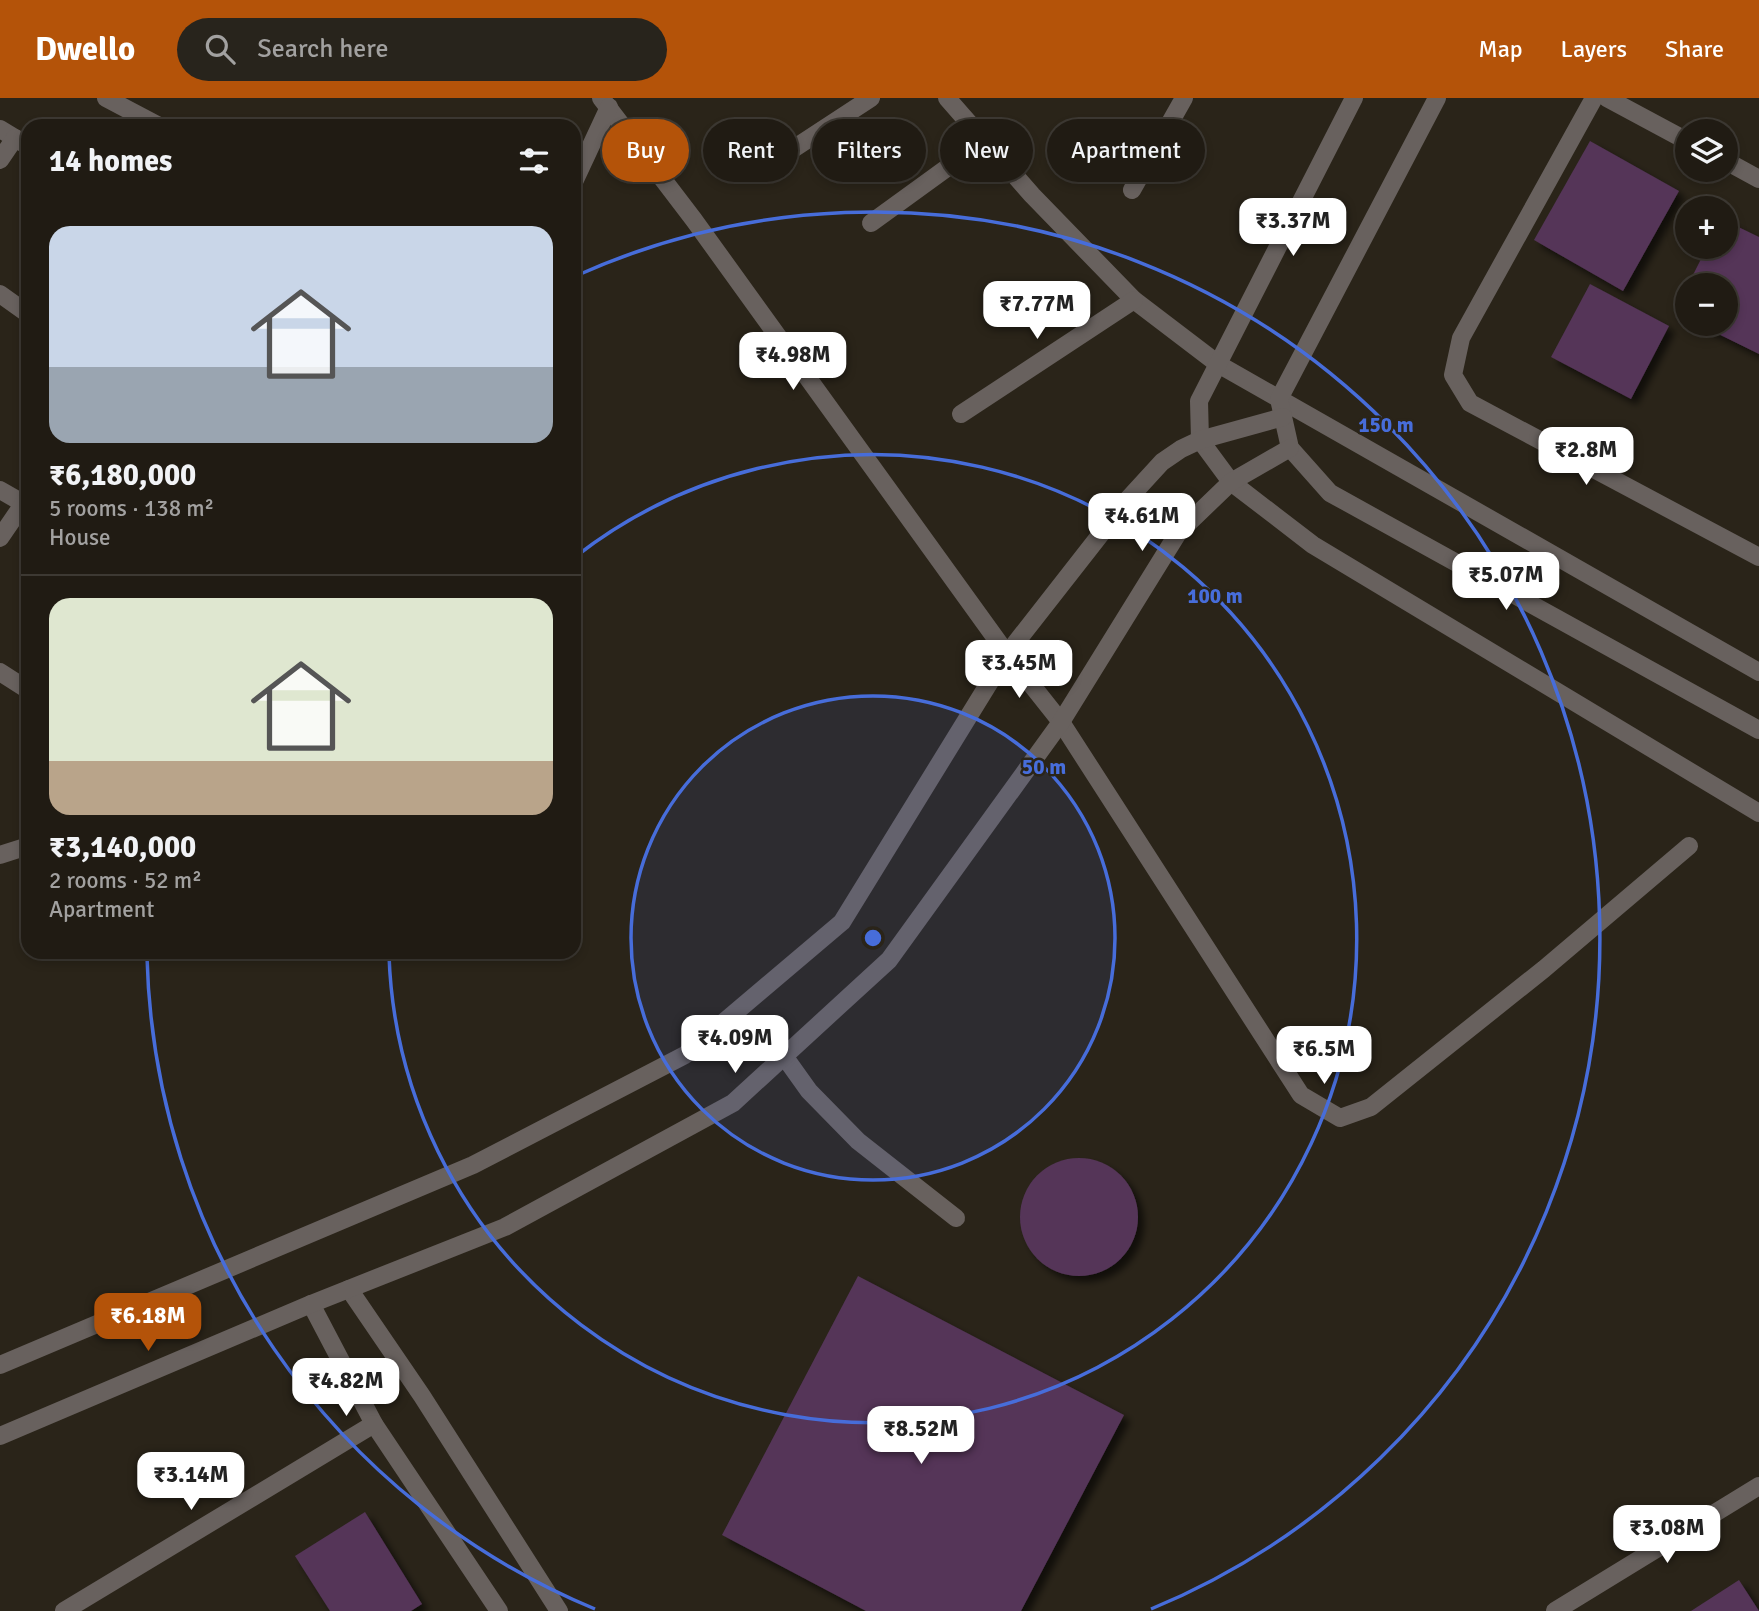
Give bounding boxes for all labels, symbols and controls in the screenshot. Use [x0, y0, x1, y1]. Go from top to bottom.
search box [177, 18, 667, 81]
text: Dwello [35, 29, 135, 70]
icon: search [201, 30, 239, 68]
text: Search here [257, 33, 388, 65]
text: Map [1478, 34, 1523, 64]
text: Layers [1561, 34, 1627, 64]
text: Share [1665, 34, 1724, 64]
chip: Buy [602, 119, 689, 182]
chip: Rent [703, 119, 798, 182]
chip: Filters [812, 119, 926, 182]
chip: New [940, 119, 1033, 182]
chip: Apartment [1047, 119, 1205, 182]
map controls [1675, 119, 1738, 336]
button: layers [1675, 119, 1738, 182]
icon: filters [515, 142, 553, 180]
text: 14 homes [49, 143, 172, 180]
button: + [1675, 196, 1738, 259]
pin: ₹3.37M [1236, 198, 1350, 258]
text: ₹3.37M [1255, 206, 1331, 235]
icon: home [238, 271, 364, 397]
button: − [1675, 273, 1738, 336]
pin: ₹7.77M [980, 282, 1094, 341]
text: ₹7.77M [999, 289, 1075, 318]
pin: ₹4.98M [736, 332, 850, 392]
text: ₹4.98M [755, 340, 831, 369]
text: 150 m [1358, 412, 1414, 438]
pin: ₹2.8M [1537, 428, 1635, 487]
text: ₹2.8M [1554, 435, 1618, 464]
text: ₹6,180,000 [49, 457, 196, 494]
text: 5 rooms · 138 m² [49, 494, 214, 523]
pin: ₹4.61M [1085, 494, 1199, 553]
text: ₹4.61M [1104, 501, 1180, 530]
text: House [49, 523, 111, 552]
pin: ₹5.07M [1449, 552, 1563, 612]
text: ₹5.07M [1468, 560, 1544, 589]
text: 100 m [1187, 583, 1243, 609]
pin: ₹3.45M [962, 640, 1076, 700]
icon: home [238, 643, 364, 769]
text: ₹3.45M [981, 648, 1057, 677]
text: 50 m [1022, 754, 1066, 780]
text: ₹3,140,000 [49, 829, 196, 866]
text: 2 rooms · 52 m² [49, 866, 202, 895]
text: Apartment [49, 895, 154, 924]
centre of rings [861, 926, 885, 950]
pin: ₹4.09M [678, 1016, 792, 1075]
text: ₹4.09M [697, 1023, 773, 1052]
pin: ₹6.5M [1275, 1026, 1373, 1086]
text: ₹6.5M [1292, 1034, 1356, 1063]
pin: ₹6.18M [91, 1294, 205, 1353]
text: ₹6.18M [110, 1301, 186, 1330]
pin: ₹4.82M [289, 1358, 403, 1418]
text: ₹4.82M [308, 1366, 384, 1395]
pin: ₹8.52M [864, 1406, 978, 1466]
text: ₹8.52M [883, 1414, 959, 1443]
pin: ₹3.14M [134, 1452, 248, 1512]
text: ₹3.14M [153, 1460, 229, 1489]
pin: ₹3.08M [1610, 1506, 1724, 1565]
text: ₹3.08M [1629, 1513, 1705, 1542]

